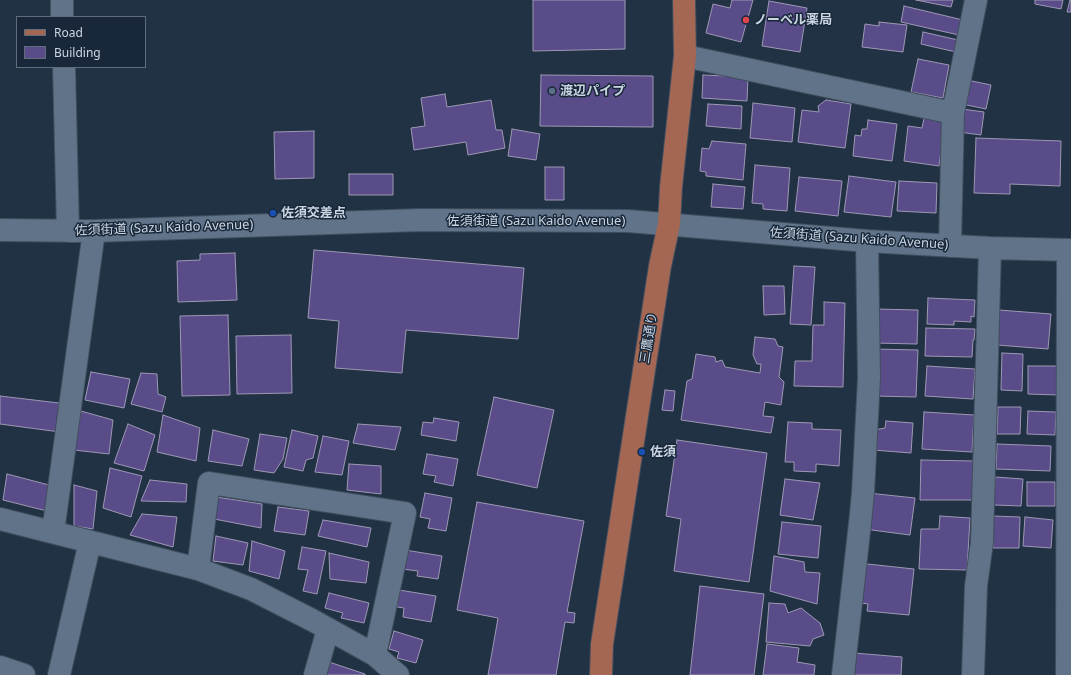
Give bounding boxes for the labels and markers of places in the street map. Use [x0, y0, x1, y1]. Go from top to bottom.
place label: ノーベル薬局 [754, 12, 832, 28]
marker: ノーベル薬局 [741, 15, 751, 25]
place label: 渡辺パイプ [560, 83, 625, 99]
marker: 渡辺パイプ [547, 86, 557, 96]
place label: 佐須交差点 [281, 205, 346, 221]
marker: 佐須交差点 [268, 208, 278, 218]
place label: 佐須 [650, 444, 676, 460]
marker: 佐須 [637, 447, 647, 457]

